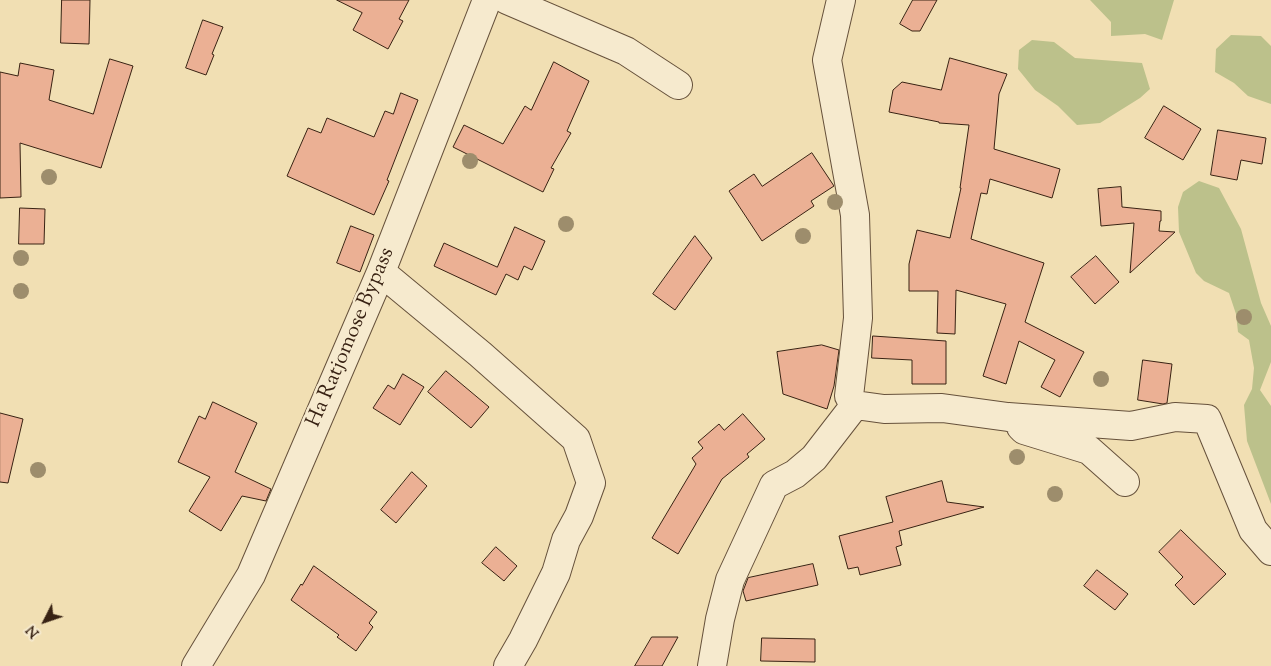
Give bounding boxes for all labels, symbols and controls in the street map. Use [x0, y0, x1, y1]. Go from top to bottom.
street label: Ha Ratjomose Bypass [303, 244, 401, 432]
north arrow [20, 596, 70, 646]
text: N [22, 620, 45, 642]

